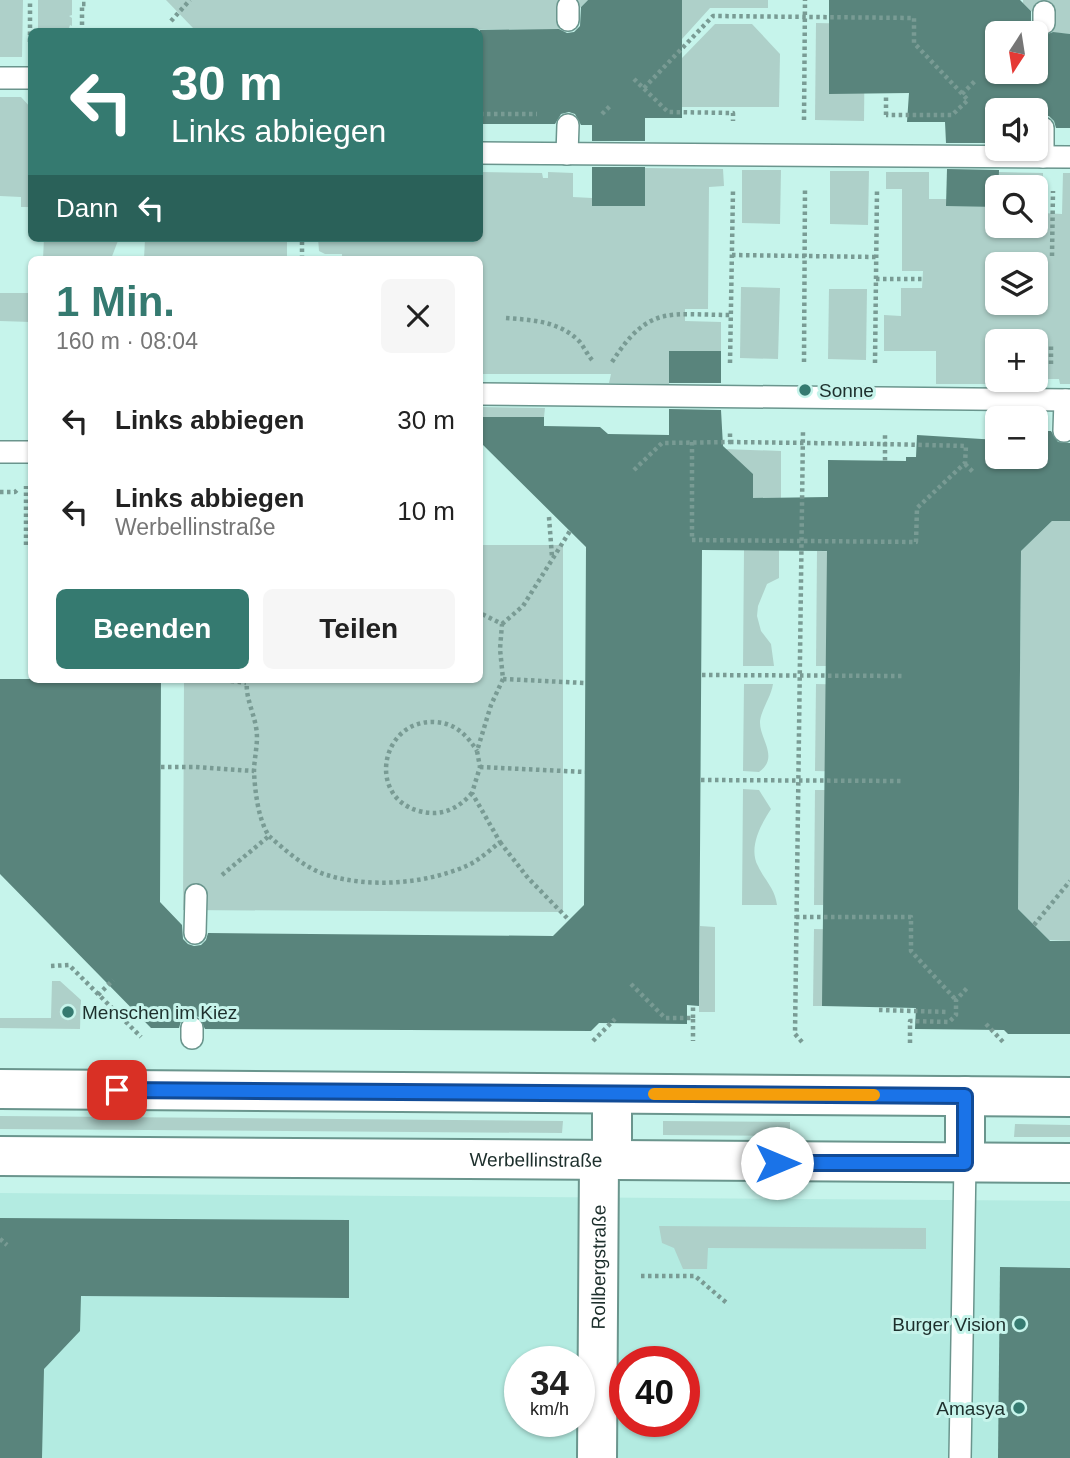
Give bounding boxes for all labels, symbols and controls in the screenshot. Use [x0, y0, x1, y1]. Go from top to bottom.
north arrow [985, 21, 1048, 84]
map controls [985, 21, 1048, 469]
icon: left [56, 56, 147, 147]
text: 30 m [171, 56, 283, 110]
button: sound [985, 98, 1048, 161]
text: Links abbiegen [171, 113, 386, 149]
button: search [985, 175, 1048, 238]
icon: left [132, 189, 170, 227]
text: Dann [56, 193, 118, 223]
button: layers [985, 252, 1048, 315]
text: 1 Min. [56, 278, 175, 325]
button: close [381, 279, 455, 353]
text: 160 m · 08:04 [56, 328, 198, 354]
button: + [985, 329, 1048, 392]
place label: Sonne [819, 380, 874, 401]
marker: Sonne [797, 382, 813, 398]
icon: left [56, 402, 94, 440]
text: Links abbiegen [115, 405, 304, 435]
text: 30 m [397, 405, 455, 435]
button: − [985, 406, 1048, 469]
text: Links abbiegen [115, 483, 304, 513]
icon: left [56, 493, 94, 531]
text: 10 m [397, 496, 455, 526]
text: Werbellinstraße [115, 514, 276, 540]
button: Beenden [56, 589, 249, 669]
button: Teilen [263, 589, 455, 669]
place label: Menschen im Kiez [82, 1002, 237, 1023]
marker: Menschen im Kiez [60, 1004, 76, 1020]
pin [87, 1060, 147, 1120]
icon: arrive [98, 1071, 136, 1109]
position arrow [740, 1126, 814, 1200]
street label: Werbellinstraße [470, 1149, 602, 1171]
street label: Rollbergstraße [588, 1205, 610, 1329]
place label: Burger Vision [892, 1314, 1006, 1335]
marker: Burger Vision [1012, 1316, 1028, 1332]
speed limit sign: 40 [609, 1346, 700, 1437]
text: 34 [530, 1363, 569, 1402]
place label: Amasya [936, 1398, 1005, 1419]
text: km/h [530, 1399, 569, 1419]
marker: Amasya [1011, 1400, 1027, 1416]

